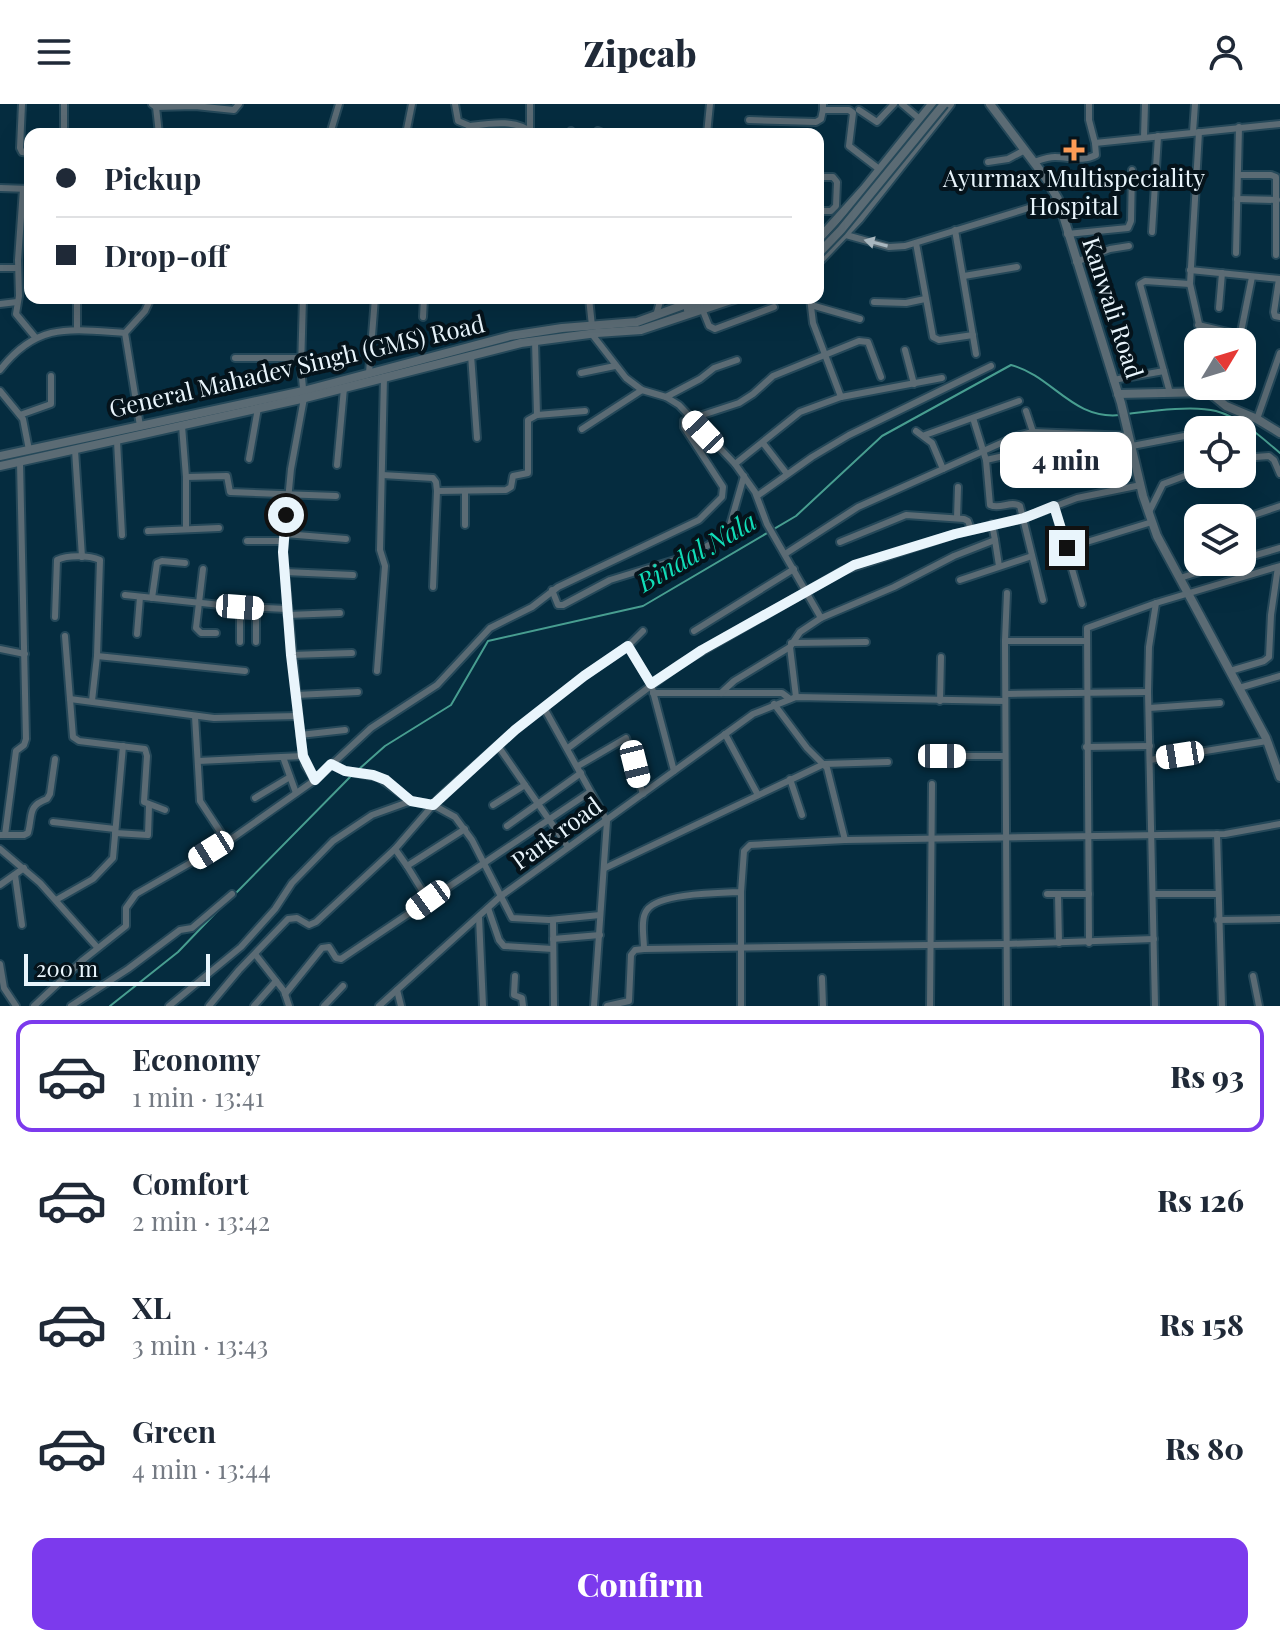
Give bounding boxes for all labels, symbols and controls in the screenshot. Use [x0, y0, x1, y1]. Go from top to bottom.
text: Zipcab [583, 28, 697, 76]
icon: menu [32, 30, 76, 74]
icon: person [1204, 30, 1248, 74]
marker: Ayurmax Multispeciality Hospital [1063, 139, 1085, 161]
text: Pickup [104, 158, 201, 198]
place label: Ayurmax Multispeciality Hospital [942, 161, 1205, 221]
street label: Kanwali Road [1076, 233, 1152, 382]
text: Drop-off [104, 235, 228, 275]
one-way arrow [863, 237, 888, 249]
street label: General Mahadev Singh (GMS) Road [106, 306, 487, 424]
north arrow [1184, 328, 1256, 400]
map controls [1184, 328, 1256, 576]
car [678, 406, 728, 458]
button: locate [1184, 416, 1256, 488]
callout: 4 min [1001, 432, 1133, 488]
text: 4 min [1032, 442, 1100, 477]
route start [268, 497, 304, 533]
water label: Bindal Nala [629, 502, 762, 600]
button: layers [1184, 504, 1256, 576]
route end [1049, 530, 1085, 566]
car [215, 593, 265, 621]
car [618, 738, 652, 790]
car [1154, 739, 1206, 771]
car [918, 744, 966, 768]
street label: Park road [504, 789, 607, 876]
car [184, 827, 238, 873]
car [402, 876, 454, 924]
scale bar [24, 950, 210, 986]
text: 200 m [36, 953, 98, 983]
text: Economy [132, 1039, 261, 1079]
icon: car [36, 1040, 108, 1112]
text: Rs 93 [1170, 1056, 1244, 1096]
text: 1 min · 13:41 [132, 1079, 264, 1114]
text: Comfort [132, 1163, 249, 1203]
icon: car [36, 1164, 108, 1236]
text: Rs 126 [1157, 1180, 1244, 1220]
text: 2 min · 13:42 [132, 1203, 270, 1238]
text: XL [132, 1287, 171, 1327]
icon: car [36, 1288, 108, 1360]
text: Rs 158 [1159, 1304, 1244, 1344]
text: 3 min · 13:43 [132, 1327, 268, 1362]
text: Green [132, 1411, 216, 1451]
icon: car [36, 1412, 108, 1484]
text: Rs 80 [1165, 1428, 1244, 1468]
text: 4 min · 13:44 [132, 1451, 271, 1486]
button: Confirm [32, 1538, 1248, 1630]

